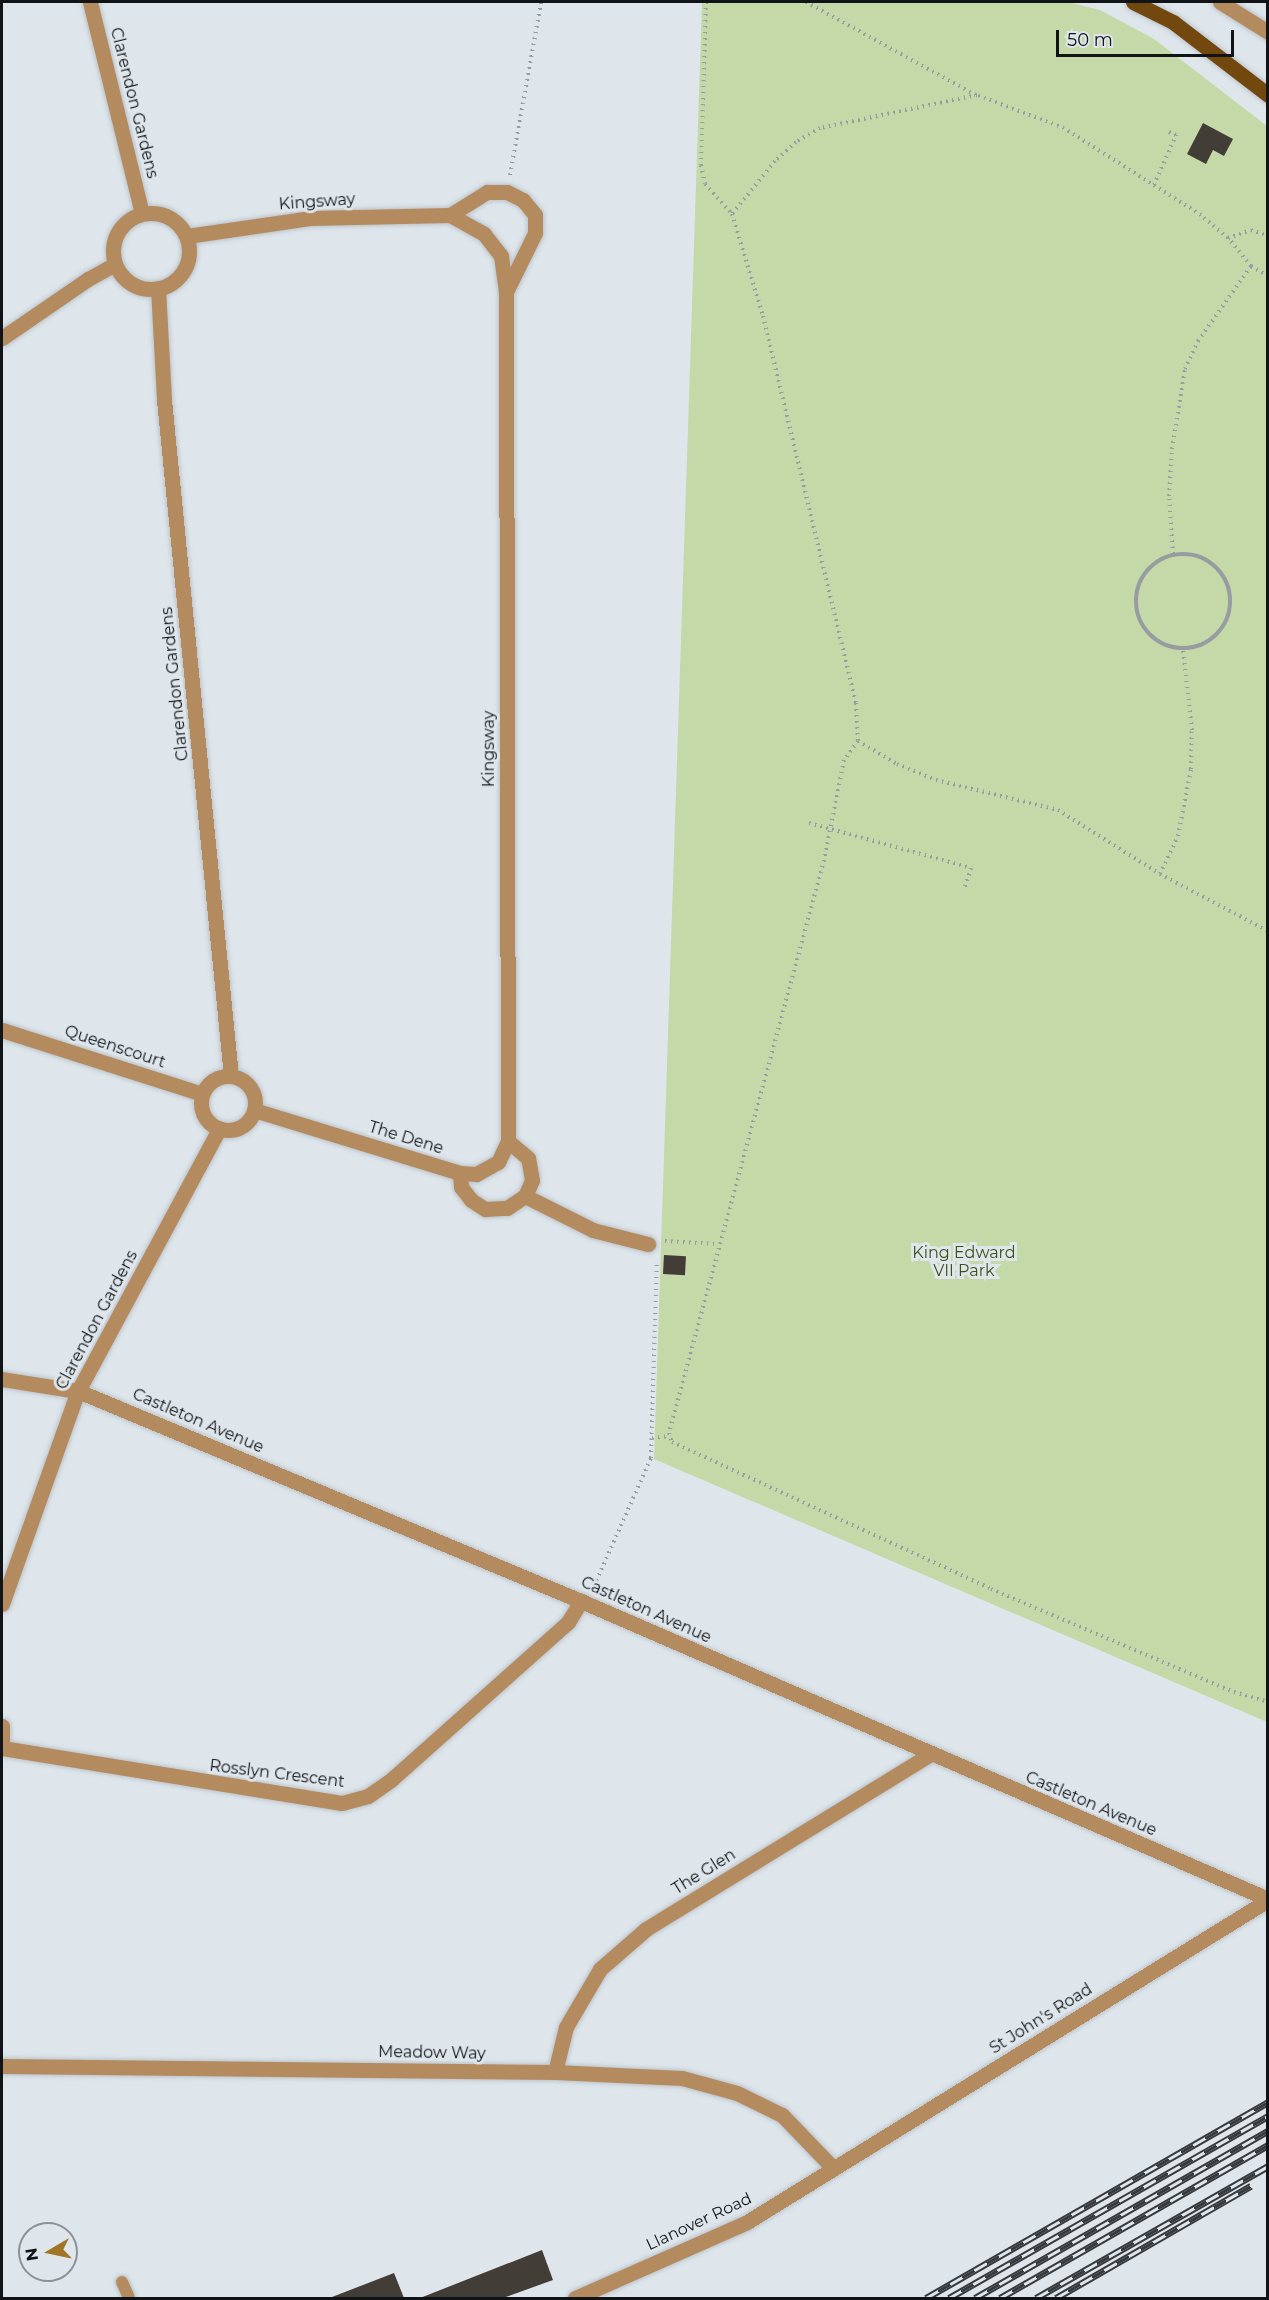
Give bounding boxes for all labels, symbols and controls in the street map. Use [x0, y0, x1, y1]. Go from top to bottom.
scale bar [1059, 18, 1238, 56]
street label: Clarendon Gardens [106, 26, 162, 180]
text: 50 m [1067, 29, 1113, 51]
street label: Kingsway [278, 190, 356, 214]
street label: Clarendon Gardens [157, 606, 193, 762]
street label: Kingsway [479, 711, 499, 787]
street label: Queenscourt [62, 1022, 168, 1072]
street label: The Dene [366, 1118, 446, 1158]
park label: King Edward VII Park [912, 1243, 1016, 1281]
street label: Clarendon Gardens [52, 1247, 142, 1393]
street label: Castleton Avenue [130, 1385, 266, 1457]
street label: Castleton Avenue [578, 1573, 714, 1647]
street label: Rosslyn Crescent [208, 1756, 346, 1792]
street label: Castleton Avenue [1023, 1768, 1159, 1840]
street label: The Glen [669, 1845, 739, 1899]
street label: St John's Road [986, 1980, 1096, 2058]
street label: Meadow Way [378, 2042, 486, 2064]
street label: Llanover Road [643, 2189, 755, 2255]
north arrow [18, 2222, 78, 2282]
text: N [21, 2247, 42, 2262]

